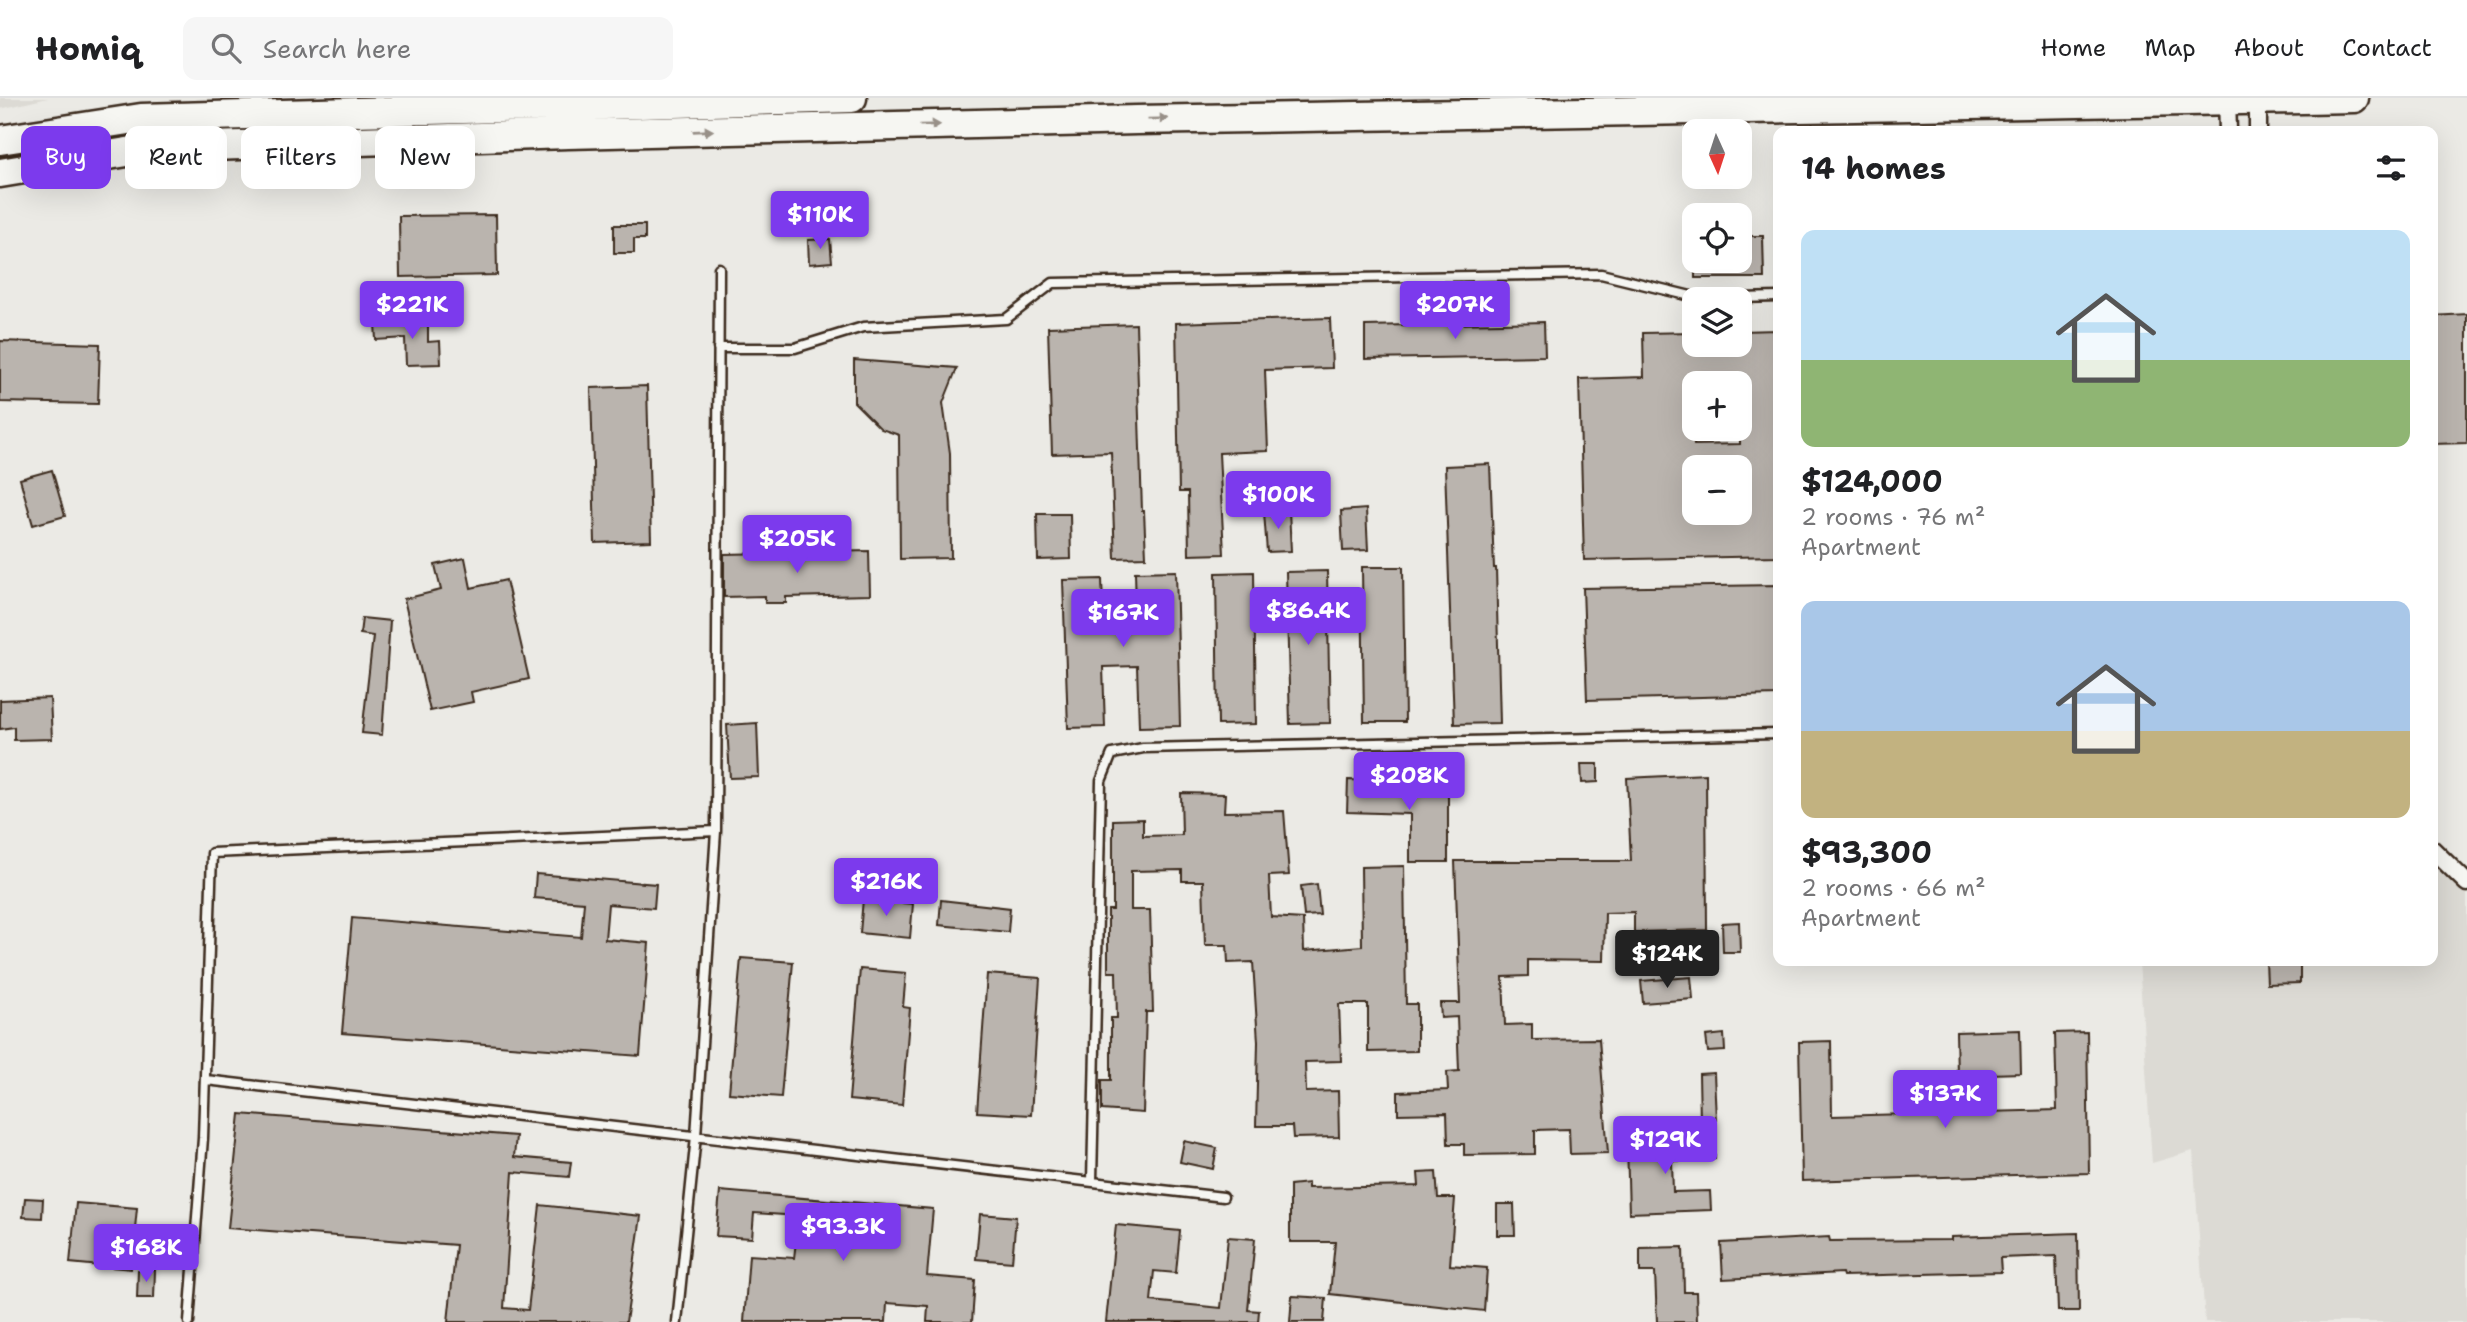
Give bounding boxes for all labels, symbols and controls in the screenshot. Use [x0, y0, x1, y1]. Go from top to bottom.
search box [183, 17, 673, 80]
text: Homiq [35, 26, 141, 71]
icon: search [207, 29, 245, 67]
text: Search here [263, 31, 411, 66]
text: Home [2040, 32, 2106, 64]
text: Map [2144, 32, 2196, 64]
text: About [2234, 32, 2304, 64]
text: Contact [2342, 32, 2432, 64]
one-way arrow [1147, 114, 1169, 125]
one-way arrow [920, 119, 942, 131]
north arrow [1682, 119, 1752, 189]
map controls [1682, 119, 1752, 525]
one-way arrow [692, 125, 714, 136]
chip: Buy [21, 126, 111, 189]
chip: Rent [125, 126, 227, 189]
chip: Filters [241, 126, 361, 189]
chip: New [375, 126, 475, 189]
text: 14 homes [1801, 148, 1946, 189]
icon: filters [2372, 149, 2410, 187]
pin: $110K [771, 192, 869, 251]
text: $110K [787, 199, 853, 229]
button: locate [1682, 203, 1752, 273]
icon: home [2043, 275, 2169, 401]
pin: $221K [363, 282, 461, 341]
pin: $207K [1406, 282, 1504, 341]
button: layers [1682, 287, 1752, 357]
text: $221K [376, 289, 448, 319]
text: $207K [1416, 289, 1494, 319]
button: + [1682, 371, 1752, 441]
button: − [1682, 455, 1752, 525]
text: $124,000 [1801, 461, 1943, 502]
pin: $100K [1229, 472, 1327, 531]
text: $100K [1242, 479, 1314, 509]
text: 2 rooms · 76 m² [1801, 502, 1985, 532]
pin: $205K [748, 516, 846, 575]
text: $205K [758, 523, 836, 553]
text: Apartment [1801, 532, 1921, 562]
pin: $86.4K [1251, 588, 1365, 647]
pin: $167K [1074, 589, 1172, 649]
text: $86.4K [1266, 595, 1350, 625]
text: $167K [1087, 597, 1159, 627]
icon: home [2043, 646, 2169, 772]
pin: $208K [1360, 752, 1458, 812]
text: $208K [1370, 760, 1448, 790]
text: $93,300 [1801, 832, 1932, 873]
pin: $216K [837, 858, 935, 918]
text: $216K [850, 866, 922, 896]
text: 2 rooms · 66 m² [1801, 873, 1986, 903]
text: Apartment [1801, 903, 1921, 933]
pin: $124K [1618, 930, 1716, 990]
text: $124K [1631, 938, 1703, 968]
pin: $137K [1896, 1070, 1994, 1130]
text: $137K [1909, 1078, 1981, 1108]
pin: $129K [1616, 1116, 1714, 1176]
text: $129K [1629, 1124, 1701, 1154]
pin: $93.3K [786, 1204, 900, 1263]
text: $93.3K [801, 1211, 885, 1241]
pin: $168K [97, 1224, 195, 1284]
text: $168K [110, 1232, 182, 1262]

